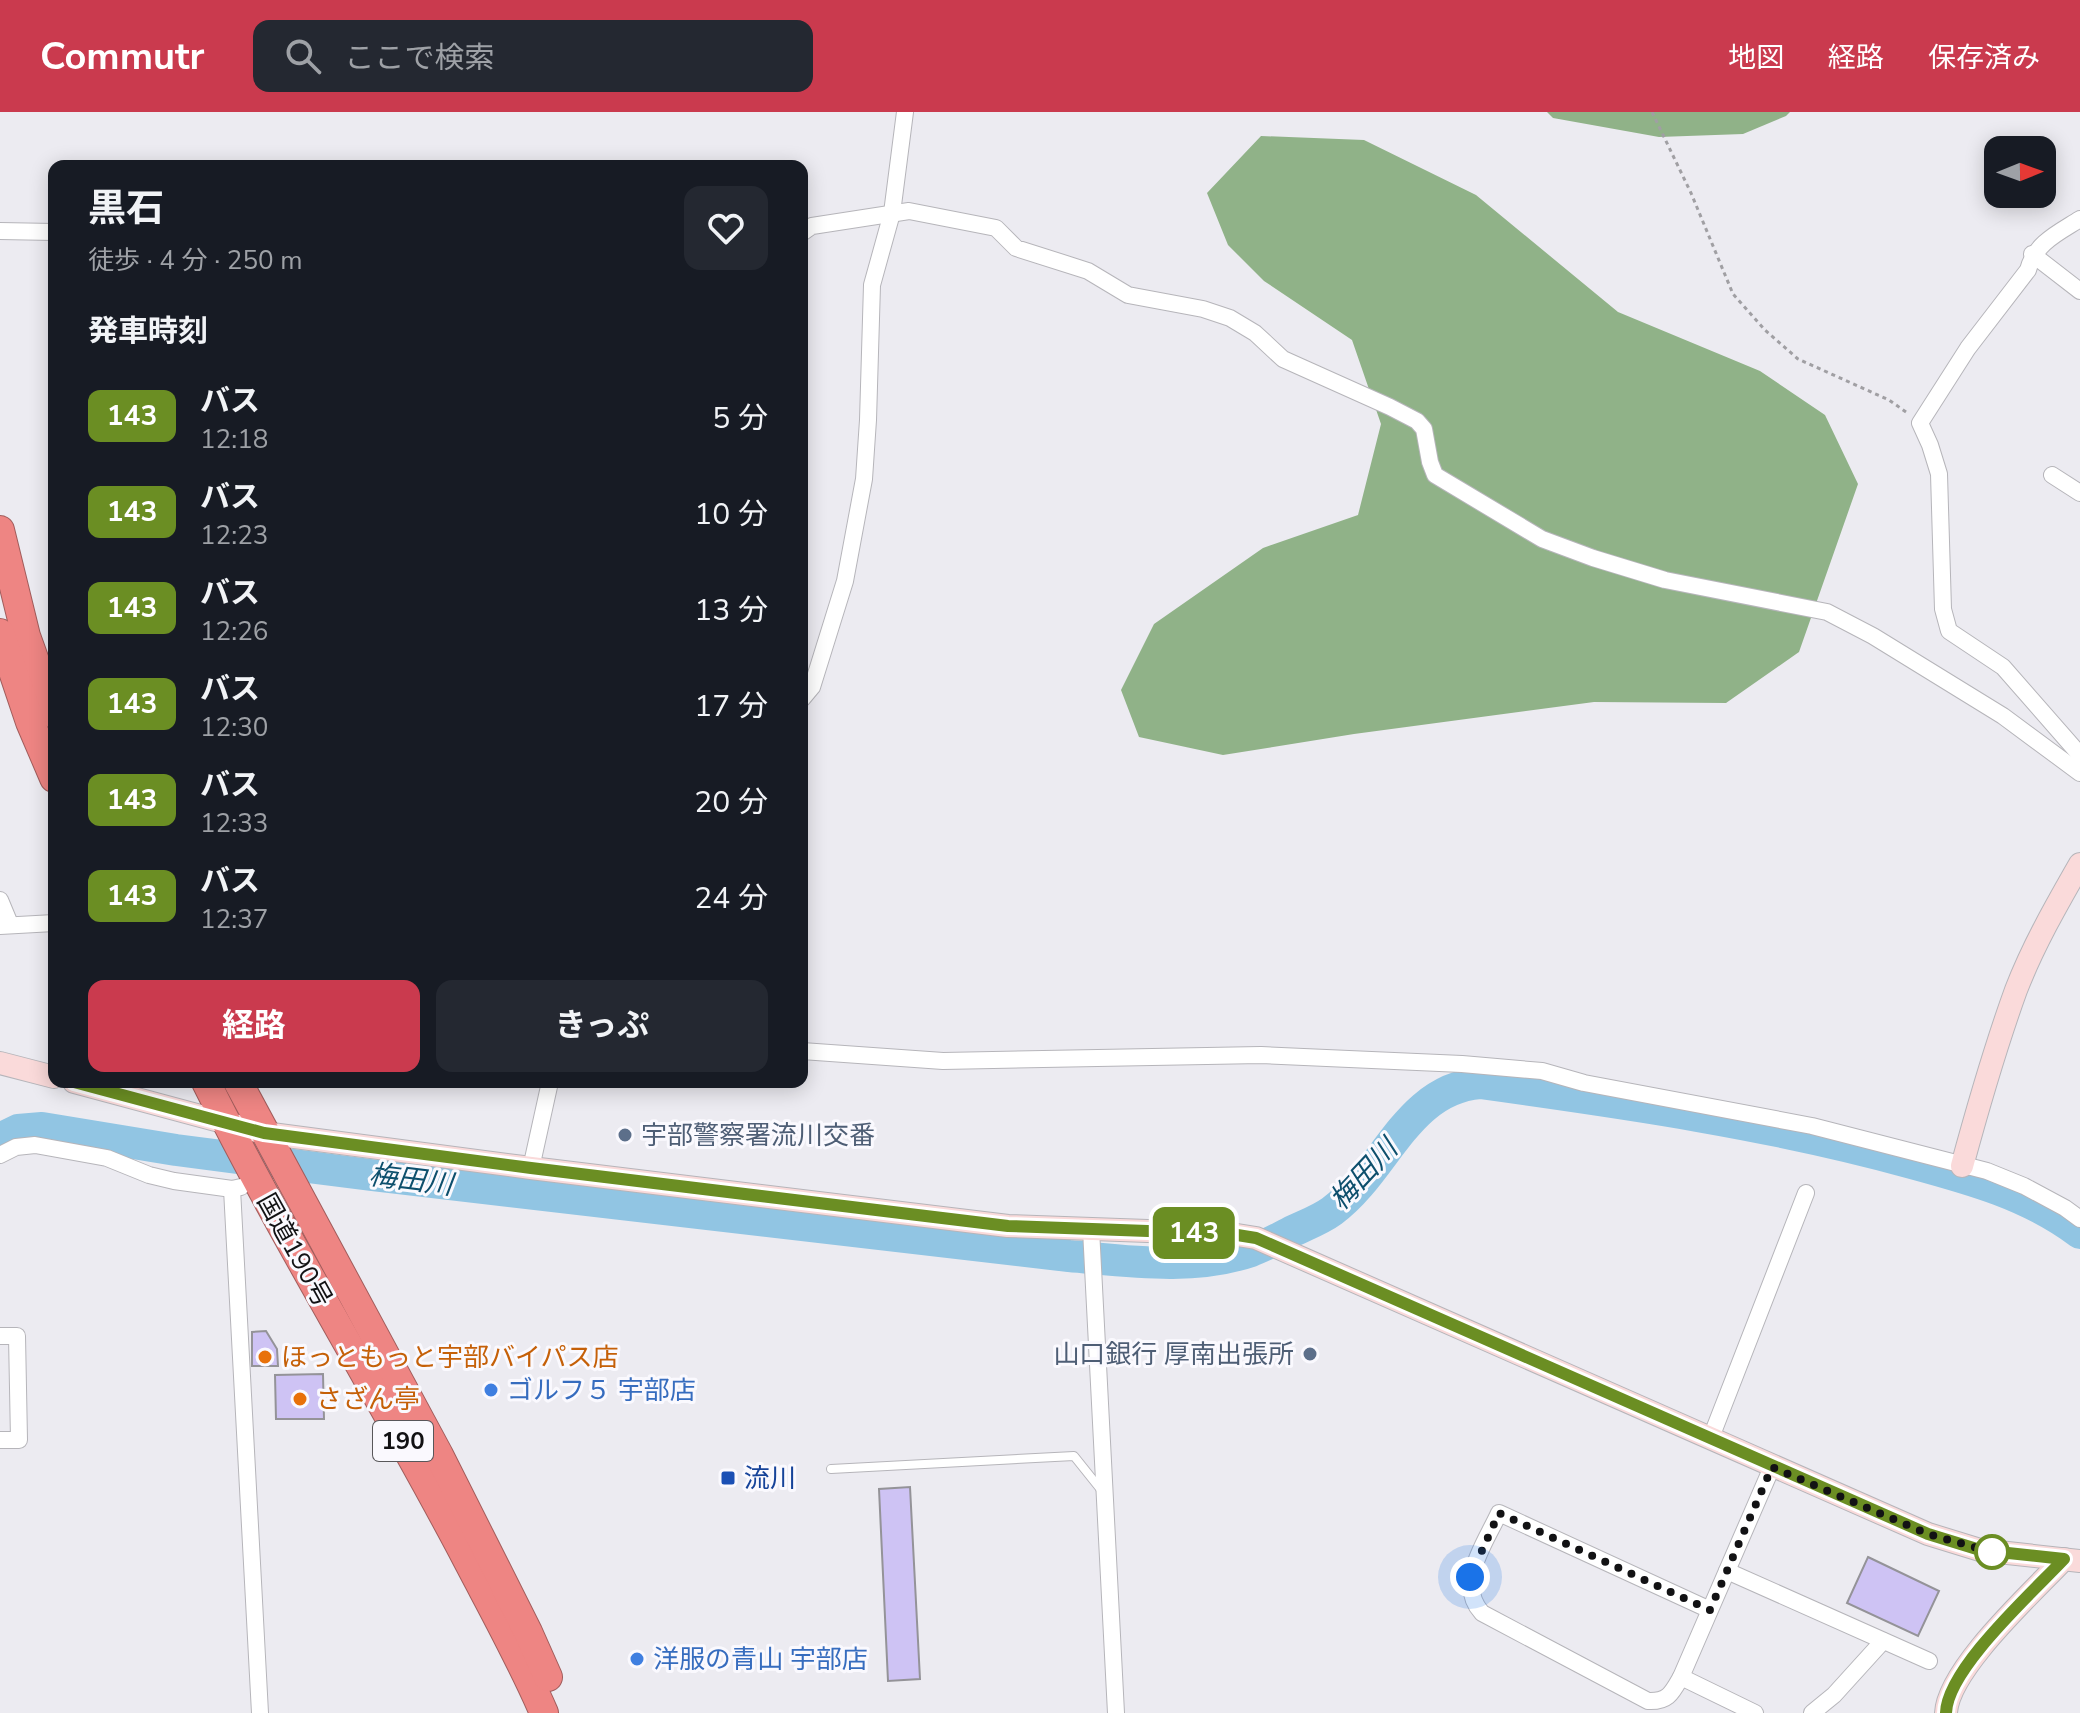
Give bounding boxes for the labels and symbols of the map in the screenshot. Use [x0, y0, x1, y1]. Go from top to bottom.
north arrow [1984, 136, 2056, 208]
place label: 宇部警察署流川交番 [641, 1118, 875, 1153]
marker: 宇部警察署流川交番 [616, 1126, 634, 1144]
water label: 梅田川 [1321, 1129, 1408, 1218]
water label: 梅田川 [367, 1156, 458, 1204]
street label: 国道190号 [249, 1187, 340, 1313]
line badge: 143 [1148, 1207, 1240, 1259]
place label: 山口銀行 厚南出張所 [1053, 1337, 1294, 1372]
place label: ほっともっと宇部バイパス店 [281, 1340, 618, 1375]
marker: 山口銀行 厚南出張所 [1301, 1345, 1319, 1363]
marker: ほっともっと宇部バイパス店 [256, 1348, 274, 1366]
place label: ゴルフ５ 宇部店 [507, 1373, 696, 1408]
marker: ゴルフ５ 宇部店 [482, 1381, 500, 1399]
place label: さざん亭 [316, 1382, 420, 1417]
marker: さざん亭 [291, 1390, 309, 1408]
road number: 190 [373, 1421, 433, 1461]
place label: 流川 [744, 1461, 796, 1496]
marker: 流川 [719, 1469, 737, 1487]
unlabelled marker [1975, 1535, 2009, 1569]
your location [1450, 1557, 1490, 1597]
place label: 洋服の青山 宇部店 [653, 1642, 868, 1677]
marker: 洋服の青山 宇部店 [628, 1650, 646, 1668]

